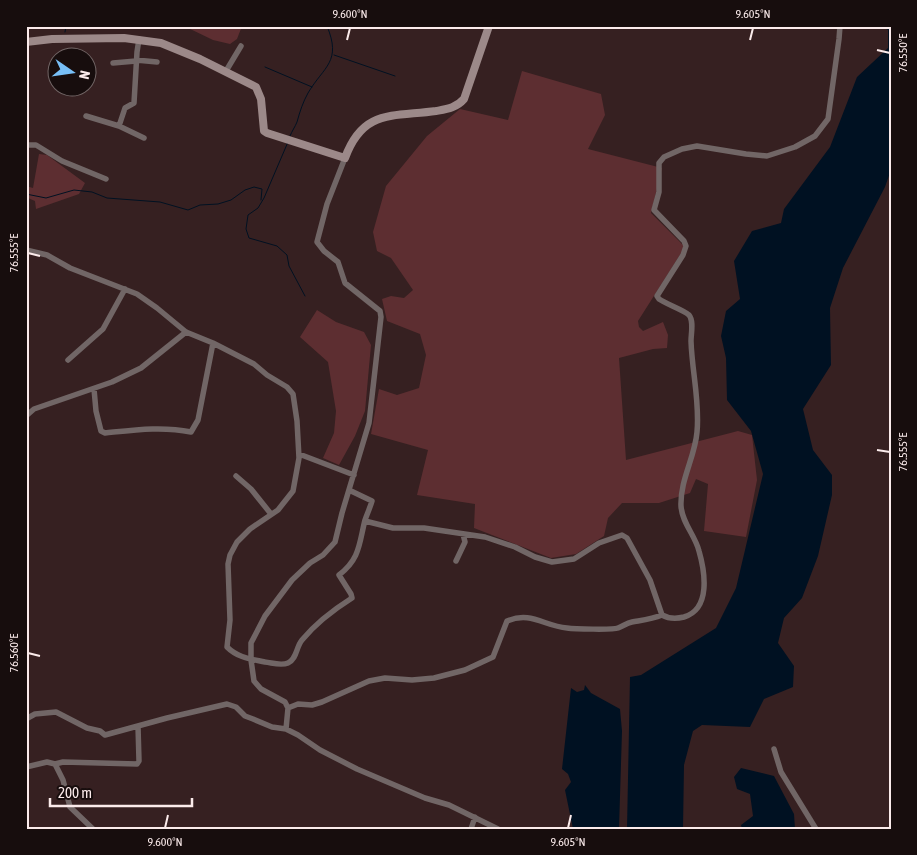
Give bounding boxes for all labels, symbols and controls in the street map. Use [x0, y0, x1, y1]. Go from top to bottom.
text: 9.600°N [332, 7, 368, 21]
text: 9.605°N [735, 7, 771, 21]
text: 76.550°E [896, 34, 910, 72]
north arrow [48, 48, 98, 98]
text: N [76, 69, 93, 81]
text: 76.555°E [7, 234, 21, 272]
text: 76.555°E [896, 433, 910, 471]
text: 76.560°E [7, 634, 21, 672]
scale bar [50, 775, 192, 807]
text: 200 m [58, 784, 92, 801]
text: 9.600°N [147, 835, 183, 849]
text: 9.605°N [550, 835, 586, 849]

